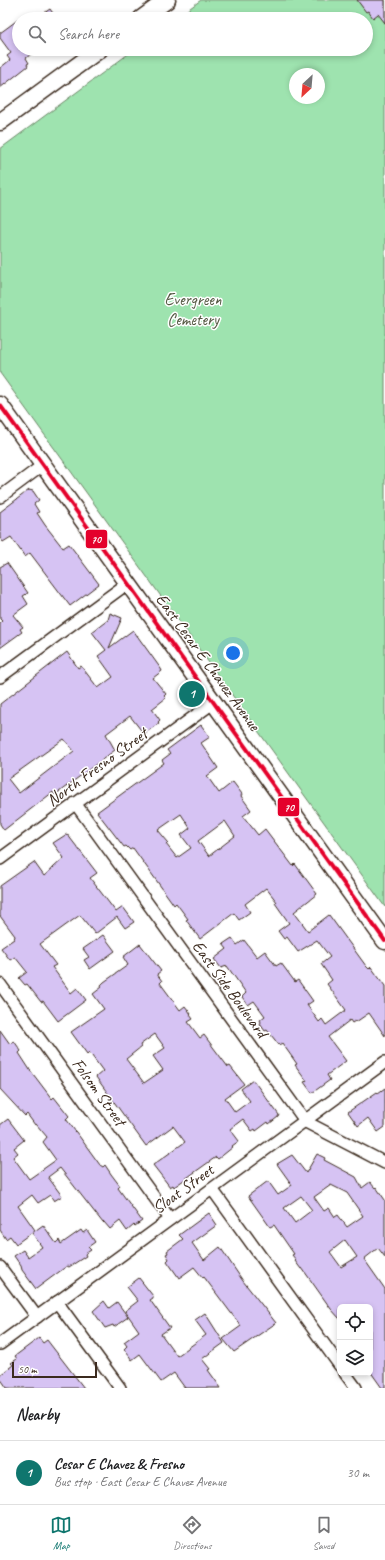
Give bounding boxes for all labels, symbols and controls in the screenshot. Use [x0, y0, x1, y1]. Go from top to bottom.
search box [12, 12, 373, 56]
icon: search [26, 23, 48, 45]
text: Search here [58, 25, 119, 44]
north arrow [289, 68, 325, 104]
park label: Evergreen Cemetery [165, 289, 222, 330]
line badge: 70 [85, 529, 108, 549]
text: 70 [91, 532, 102, 546]
street label: East Cesar E Chavez Avenue [151, 589, 266, 736]
your location [223, 643, 243, 663]
pin: 1 [179, 679, 205, 709]
street label: North Fresno Street [42, 722, 154, 811]
line badge: 70 [277, 797, 300, 817]
text: 70 [284, 800, 295, 814]
street label: East Side Boulevard [188, 936, 274, 1044]
street label: Folsom Street [67, 1054, 132, 1132]
street label: Sloat Street [148, 1158, 220, 1218]
map controls [337, 1304, 373, 1376]
button: locate [337, 1304, 373, 1340]
button: layers [337, 1340, 373, 1376]
scale bar [12, 1360, 97, 1379]
text: 50 m [18, 1362, 37, 1376]
text: Nearby [16, 1404, 59, 1425]
text: Cesar E Chavez & Fresno [54, 1455, 184, 1474]
text: 1 [26, 1465, 32, 1481]
text: 30 m [347, 1465, 369, 1481]
text: Bus stop · East Cesar E Chavez Avenue [54, 1474, 226, 1490]
tab: Map [50, 1514, 72, 1552]
tab: Directions [173, 1514, 212, 1552]
tab: Saved [313, 1514, 335, 1552]

